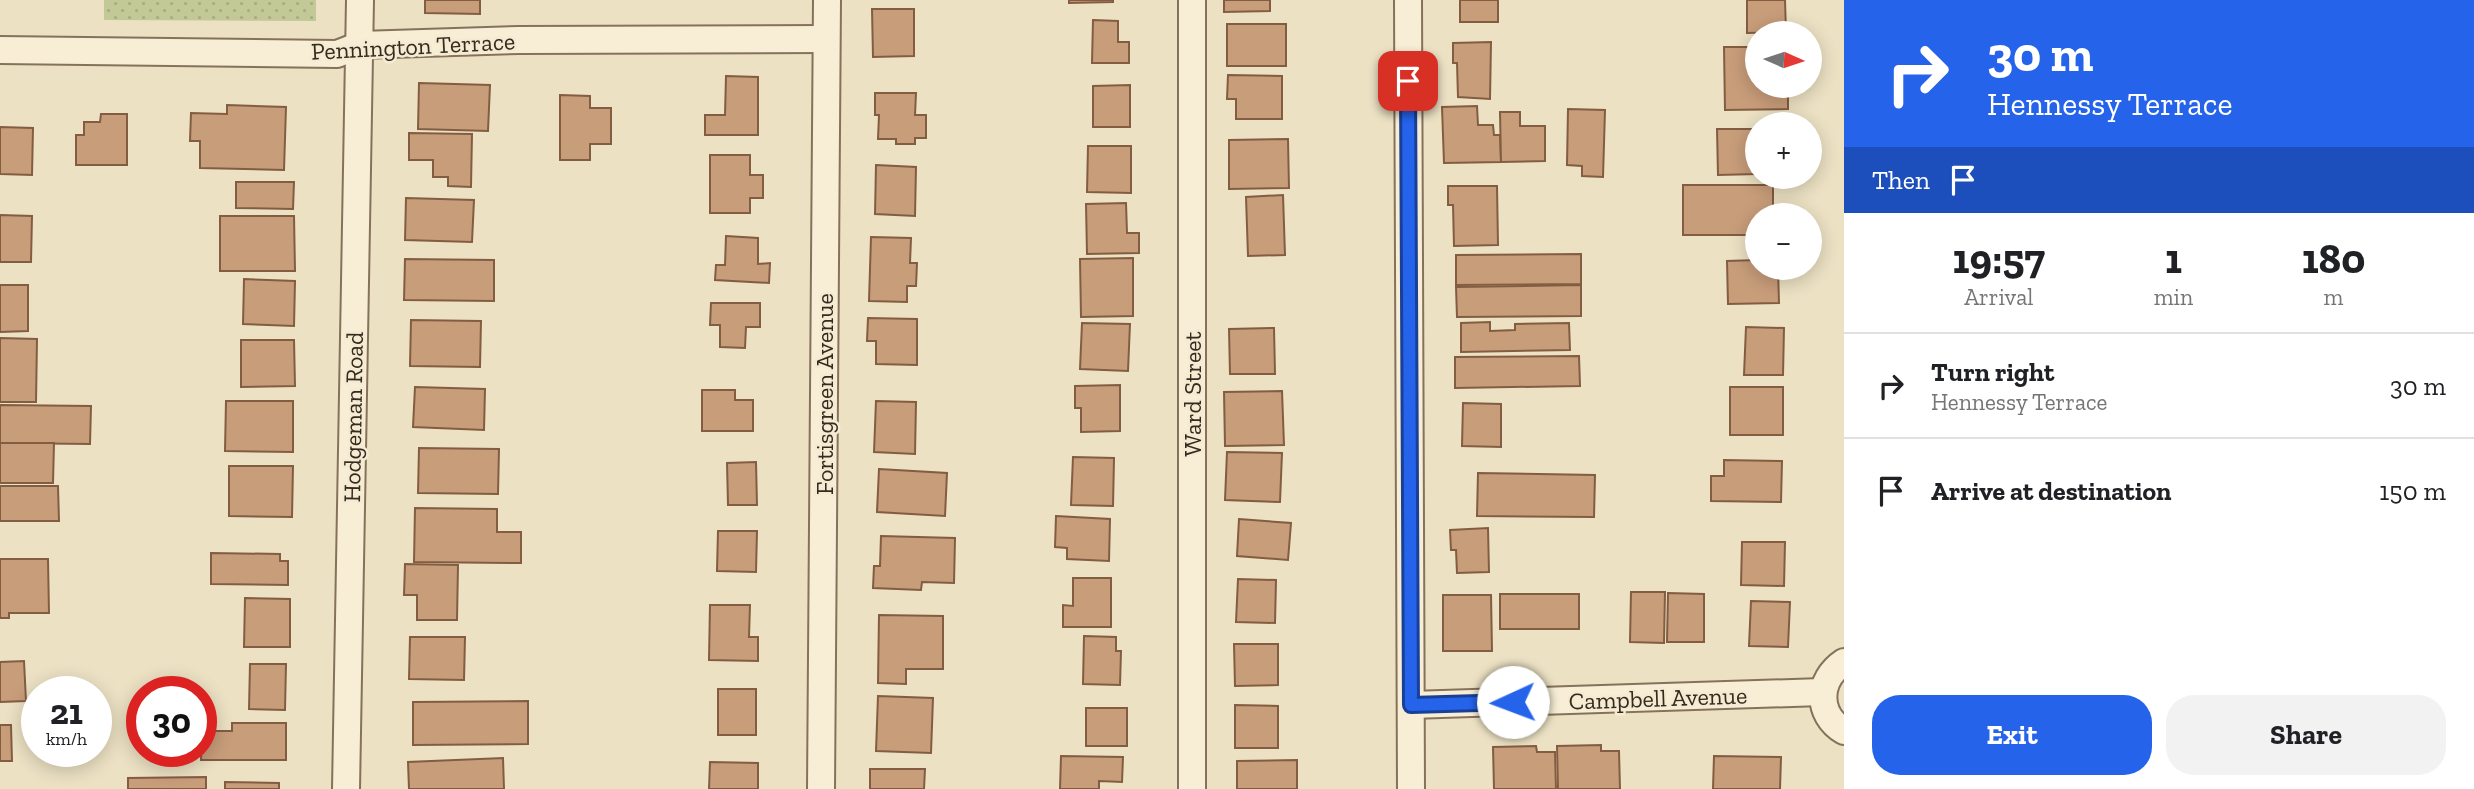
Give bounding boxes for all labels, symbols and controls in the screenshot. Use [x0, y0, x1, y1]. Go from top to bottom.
north arrow [1745, 21, 1822, 98]
map controls [1745, 21, 1822, 280]
text: 30 m [1987, 25, 2093, 84]
street label: Pennington Terrace [310, 26, 516, 66]
icon: right [1872, 28, 1963, 119]
pin [1378, 51, 1438, 111]
icon: arrive [1389, 62, 1427, 100]
text: Hennessy Terrace [1987, 85, 2232, 123]
button: + [1745, 112, 1822, 189]
icon: arrive [1944, 161, 1982, 199]
text: Then [1872, 164, 1930, 196]
button: − [1745, 203, 1822, 280]
text: 19:57 [1953, 233, 2045, 284]
text: 1 [2165, 233, 2182, 284]
text: 180 [2302, 233, 2365, 284]
text: Arrival [1964, 283, 2033, 311]
text: min [2154, 283, 2193, 311]
text: m [2324, 283, 2343, 311]
street label: Fortisgreen Avenue [810, 293, 839, 495]
street label: Hodgeman Road [337, 331, 369, 503]
street label: Ward Street [1178, 331, 1207, 456]
text: Turn right [1931, 356, 2054, 388]
icon: right [1872, 367, 1910, 405]
text: 30 m [2390, 370, 2446, 402]
text: Hennessy Terrace [1931, 388, 2107, 416]
icon: arrive [1872, 472, 1910, 510]
text: Arrive at destination [1931, 475, 2171, 507]
text: 150 m [2379, 475, 2446, 507]
position arrow [1476, 665, 1550, 739]
speed limit sign: 30 [126, 676, 217, 767]
street label: Campbell Avenue [1568, 680, 1748, 716]
text: 21 [50, 691, 83, 733]
button: Exit [1872, 695, 2152, 775]
button: Share [2166, 695, 2446, 775]
text: km/h [46, 728, 87, 750]

